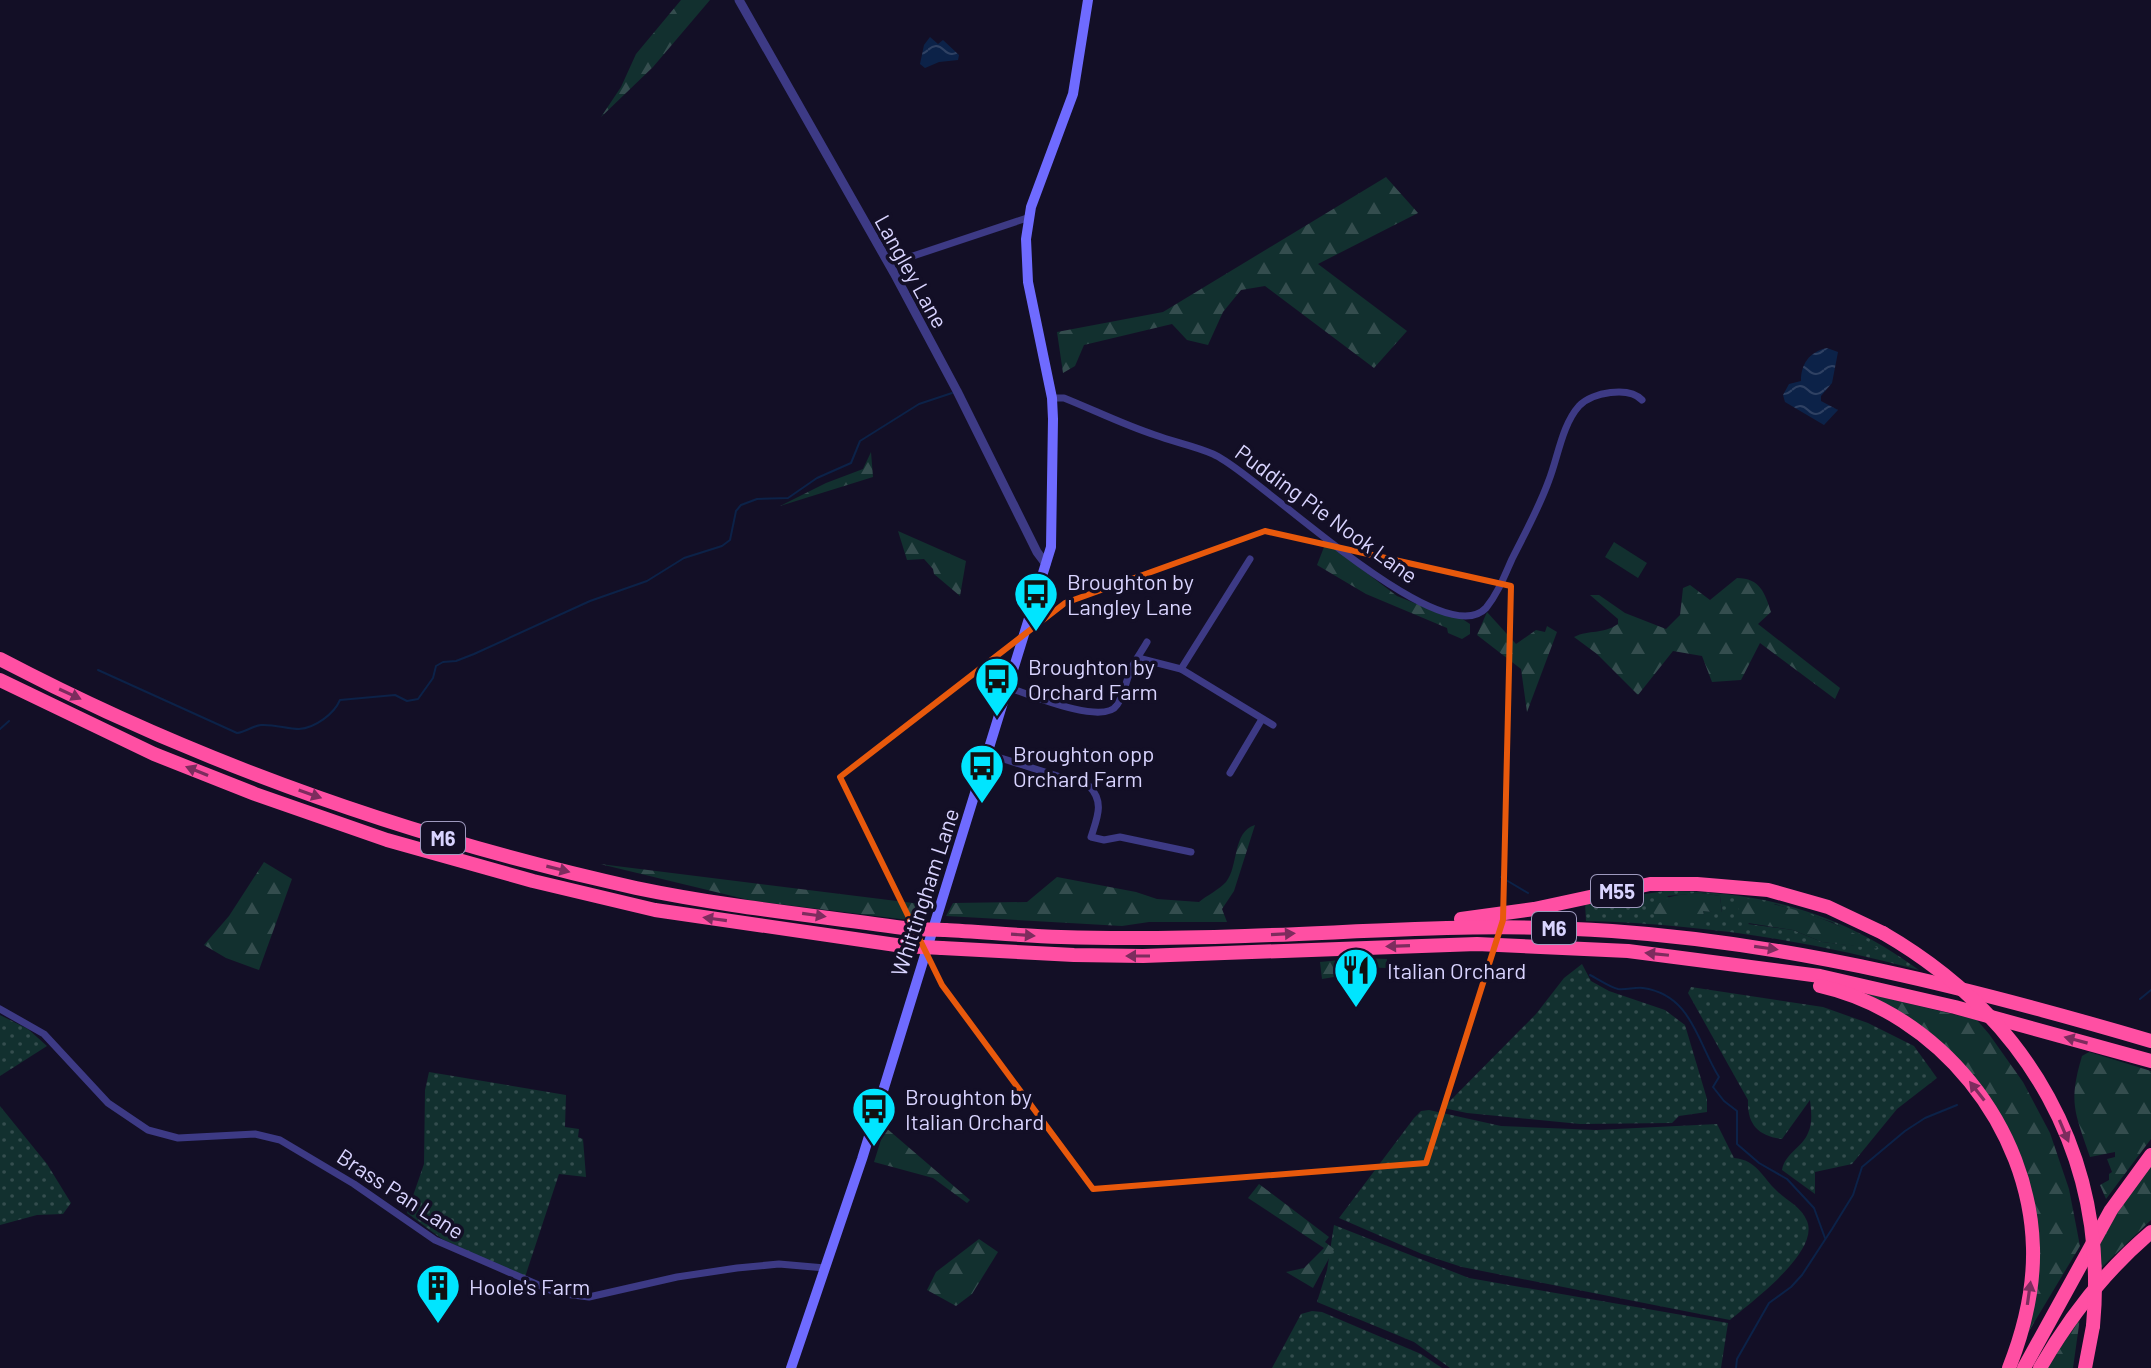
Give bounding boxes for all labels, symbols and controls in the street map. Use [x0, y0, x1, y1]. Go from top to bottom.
street label: Langley Lane [870, 210, 954, 332]
street label: Pudding Pie Nook Lane [1231, 438, 1423, 588]
place label: Broughton by Langley Lane [1067, 568, 1194, 619]
bus stop icon: Broughton by Langley Lane [1012, 570, 1060, 633]
place label: Broughton by Orchard Farm [1028, 653, 1158, 704]
bus stop icon: Broughton by Orchard Farm [973, 655, 1021, 718]
one-way arrow [58, 687, 81, 701]
place label: Broughton opp Orchard Farm [1013, 740, 1154, 791]
bus stop icon: Broughton opp Orchard Farm [958, 742, 1006, 805]
one-way arrow [185, 764, 209, 777]
one-way arrow [298, 789, 322, 801]
street label: Whittingham Lane [885, 805, 963, 979]
road number: M6 [421, 822, 465, 854]
one-way arrow [546, 863, 571, 876]
road number: M55 [1591, 875, 1643, 907]
one-way arrow [802, 909, 827, 922]
one-way arrow [702, 912, 727, 925]
road number: M6 [1532, 912, 1576, 944]
one-way arrow [1271, 927, 1296, 940]
one-way arrow [1011, 929, 1036, 942]
one-way arrow [1385, 939, 1410, 952]
one-way arrow [1753, 942, 1778, 955]
restaurant icon: Italian Orchard [1332, 946, 1380, 1009]
one-way arrow [1644, 948, 1669, 961]
one-way arrow [1125, 950, 1150, 962]
place label: Italian Orchard [1387, 957, 1526, 983]
one-way arrow [2063, 1034, 2088, 1046]
one-way arrow [1969, 1081, 1985, 1101]
place label: Broughton by Italian Orchard [905, 1083, 1044, 1134]
bus stop icon: Broughton by Italian Orchard [850, 1085, 898, 1148]
one-way arrow [2058, 1119, 2071, 1143]
street label: Brass Pan Lane [333, 1142, 469, 1244]
building icon: Hoole's Farm [414, 1262, 462, 1325]
place label: Hoole's Farm [469, 1273, 590, 1299]
one-way arrow [2023, 1280, 2036, 1305]

